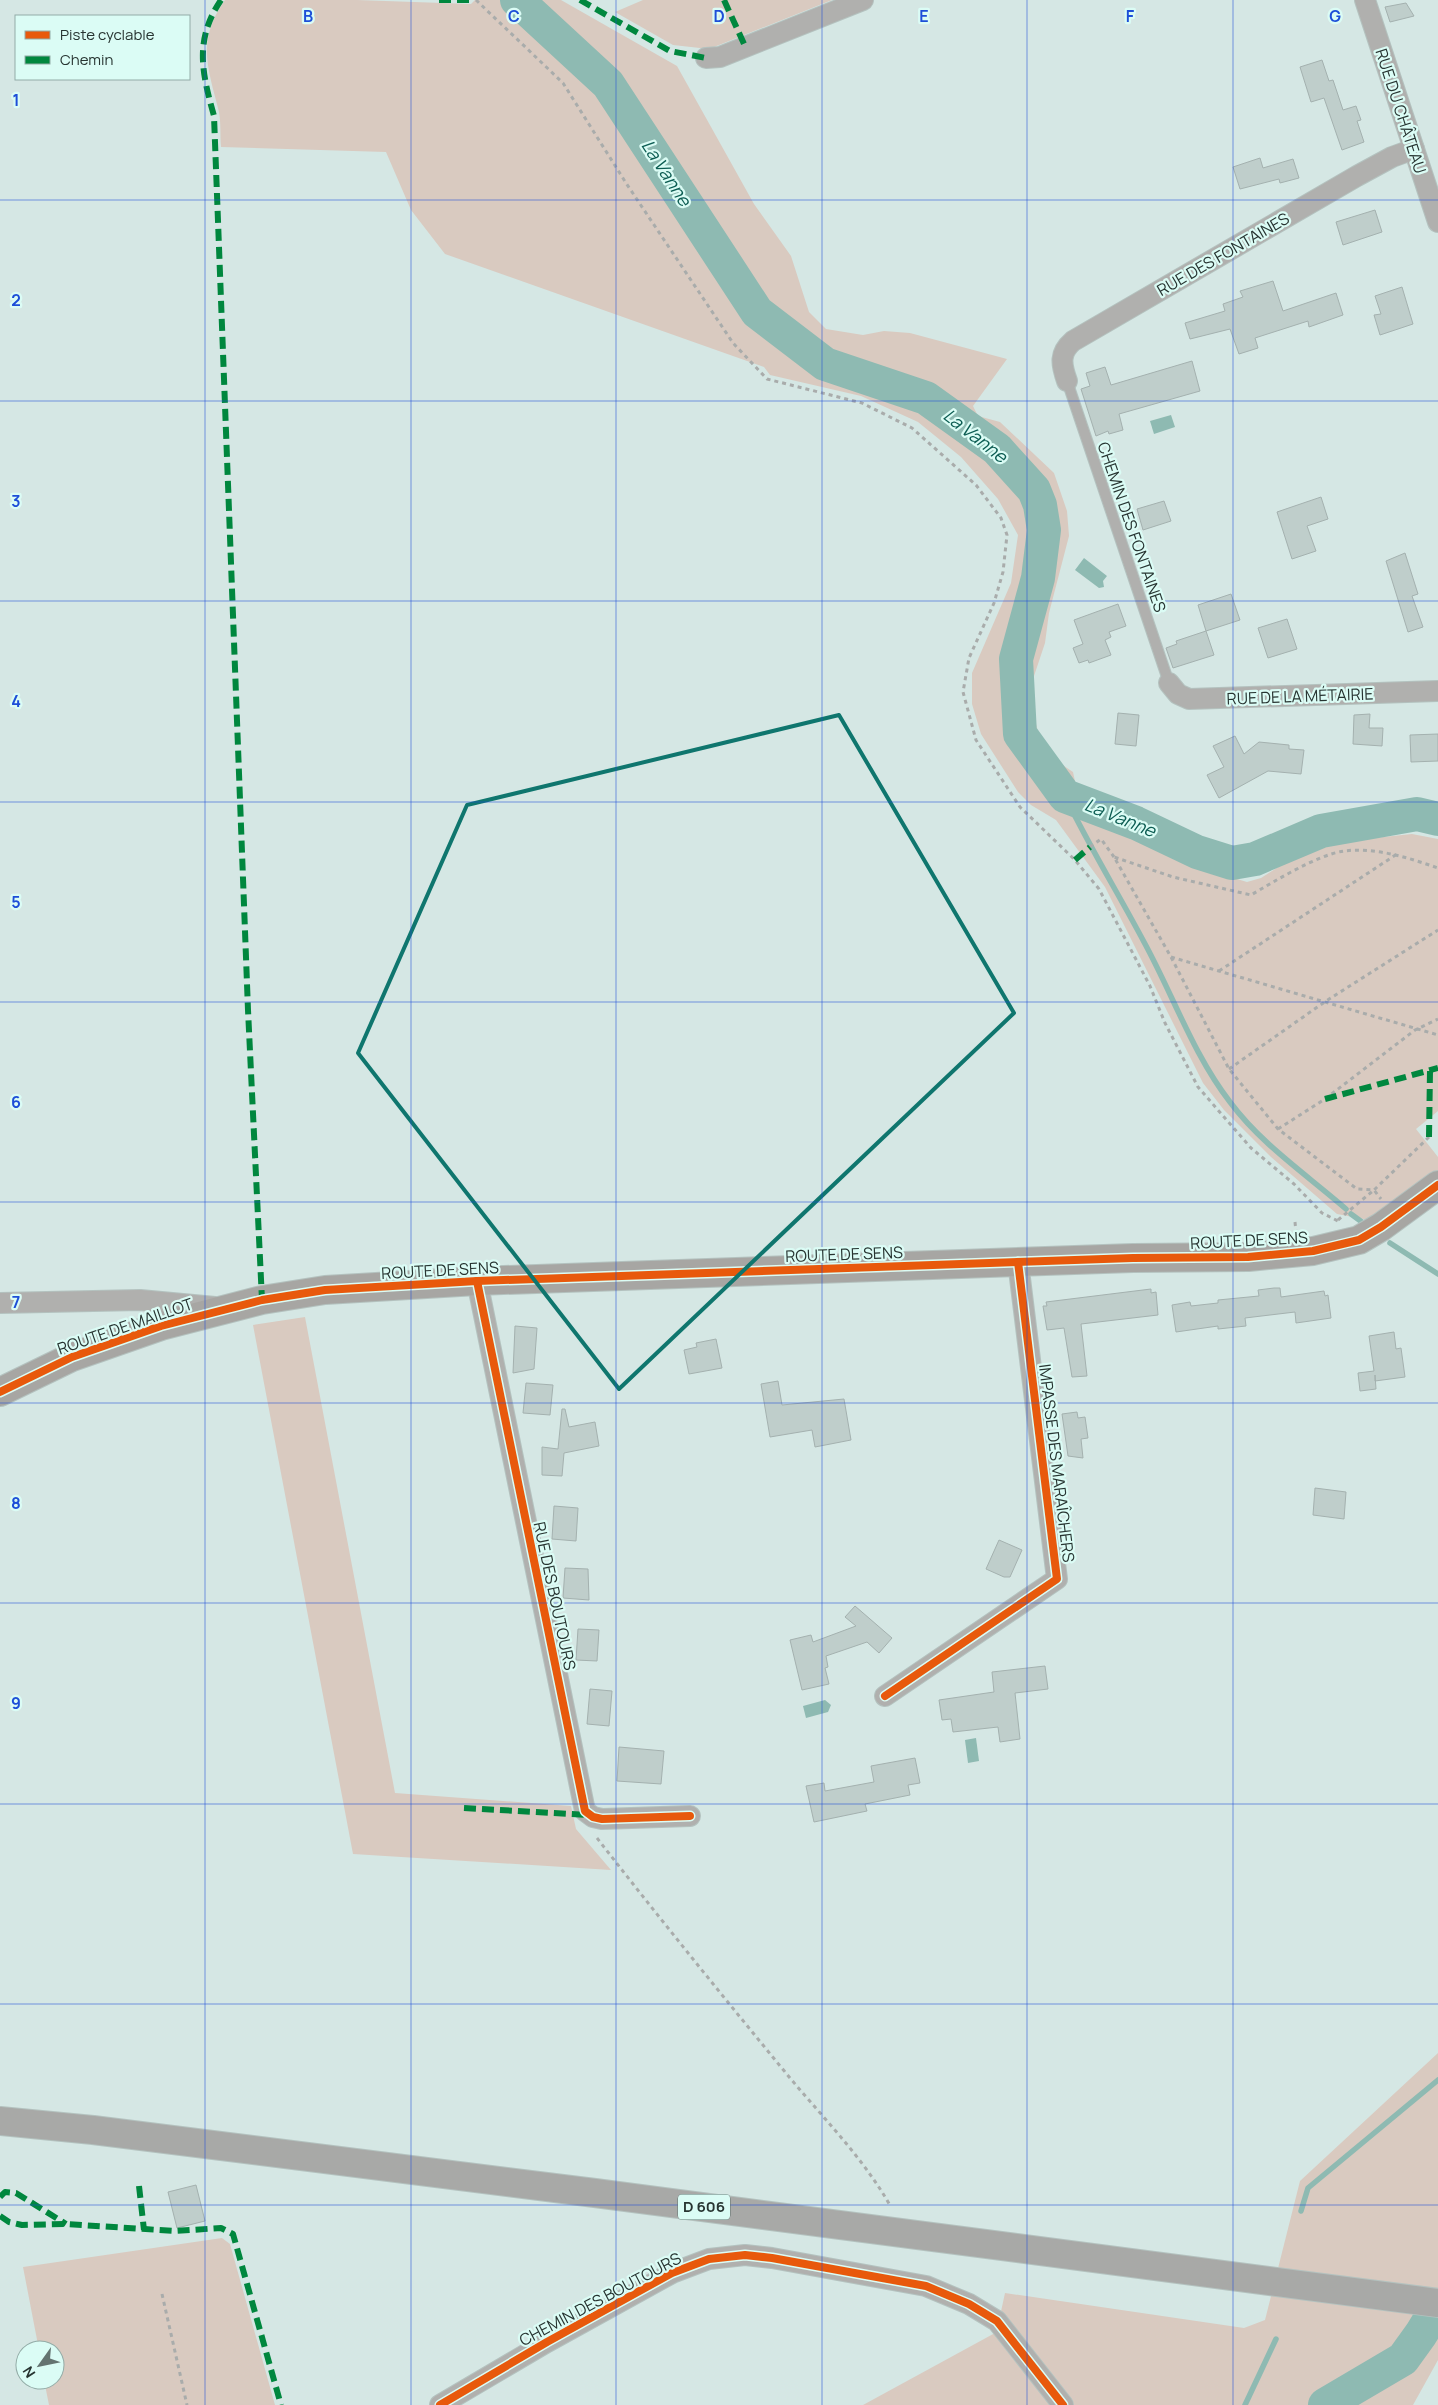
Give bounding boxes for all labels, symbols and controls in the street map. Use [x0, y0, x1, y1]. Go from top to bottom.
text: B [303, 5, 313, 27]
text: C [508, 5, 520, 27]
text: D [713, 5, 725, 27]
text: E [919, 5, 929, 27]
text: F [1126, 5, 1135, 27]
text: G [1329, 5, 1341, 27]
legend [15, 15, 190, 80]
text: Piste cyclable [60, 24, 155, 45]
street label: RUE DU CHÂTEAU [1370, 46, 1432, 176]
text: Chemin [60, 49, 113, 70]
text: 1 [12, 89, 20, 111]
water label: La Vanne [636, 135, 698, 212]
street label: RUE DES FONTAINES [1153, 207, 1293, 301]
text: 2 [11, 289, 21, 311]
water label: La Vanne [939, 403, 1014, 469]
street label: CHEMIN DES FONTAINES [1093, 439, 1172, 615]
text: 3 [11, 490, 21, 512]
street label: RUE DE LA MÉTAIRIE [1226, 682, 1374, 710]
text: 4 [11, 690, 21, 712]
water label: La Vanne [1081, 792, 1161, 843]
text: 5 [11, 891, 21, 913]
text: 6 [11, 1091, 21, 1113]
street label: ROUTE DE SENS [1190, 1226, 1308, 1254]
street label: ROUTE DE SENS [785, 1241, 903, 1267]
street label: ROUTE DE SENS [381, 1256, 499, 1284]
text: 7 [12, 1291, 20, 1313]
street label: ROUTE DE MAILLOT [54, 1292, 196, 1360]
street label: IMPASSE DES MARAÎCHERS [1034, 1363, 1080, 1564]
text: 8 [11, 1492, 21, 1514]
street label: RUE DES BOUTOURS [529, 1520, 581, 1672]
text: 9 [11, 1692, 21, 1714]
road number: D 606 [678, 2194, 730, 2220]
street label: CHEMIN DES BOUTOURS [515, 2247, 685, 2351]
north arrow [15, 2340, 65, 2390]
text: N [18, 2363, 39, 2382]

